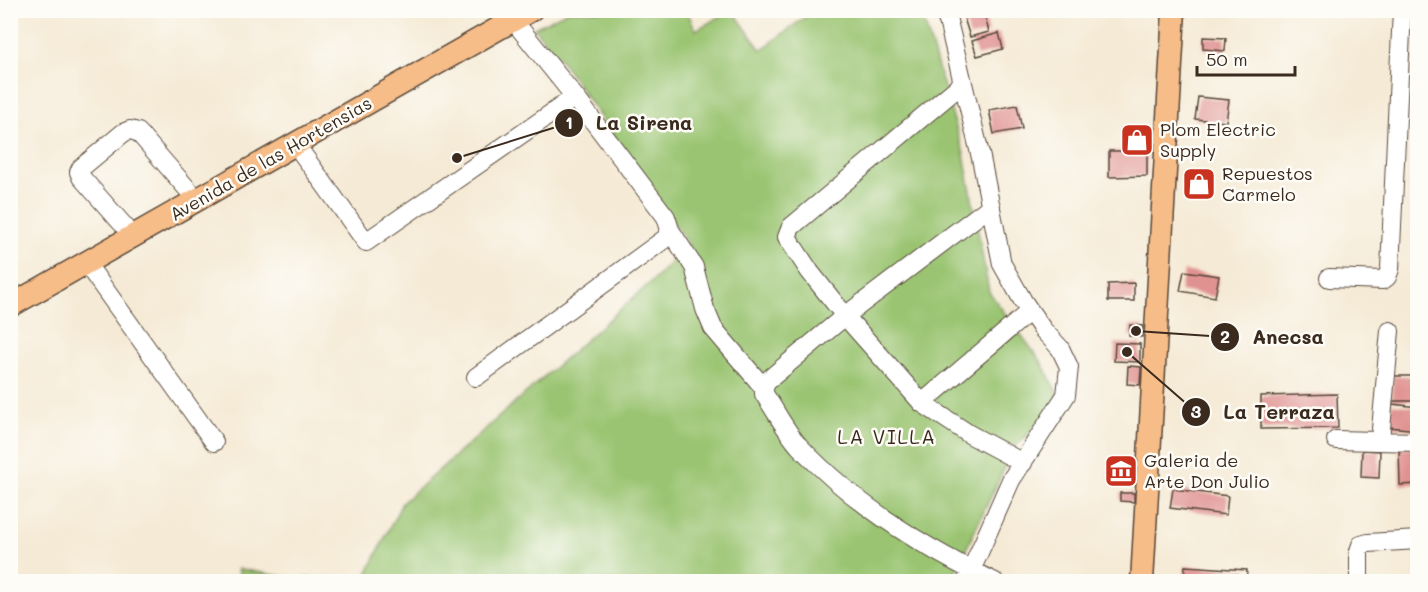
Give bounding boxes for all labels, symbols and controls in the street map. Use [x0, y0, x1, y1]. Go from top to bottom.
scale bar [1197, 39, 1294, 77]
text: 50 m [1206, 47, 1248, 71]
street label: Avenida de las Hortensias [165, 90, 376, 226]
callout: La Sirena [554, 104, 704, 142]
text: La Sirena [596, 109, 692, 135]
text: 1 [565, 110, 573, 134]
place label: Plom Electric Supply [1160, 117, 1276, 162]
shop icon: Plom Electric Supply [1119, 122, 1155, 158]
place label: Repuestos Carmelo [1222, 161, 1313, 206]
shop icon: Repuestos Carmelo [1181, 166, 1217, 202]
callout: Anecsa [1210, 318, 1336, 356]
text: Anecsa [1252, 323, 1324, 349]
text: 2 [1220, 324, 1230, 348]
callout: La Terraza [1181, 393, 1346, 431]
text: La Terraza [1223, 398, 1335, 424]
text: 3 [1191, 399, 1202, 423]
district label: LA VILLA [837, 423, 937, 449]
place label: Galeria de Arte Don Julio [1144, 448, 1270, 493]
museum icon: Galeria de Arte Don Julio [1103, 453, 1139, 489]

